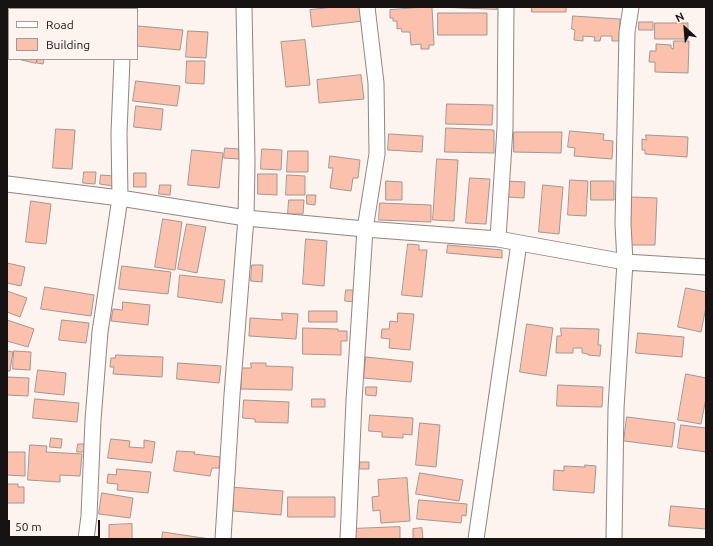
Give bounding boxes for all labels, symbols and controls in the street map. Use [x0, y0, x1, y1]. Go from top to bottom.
legend [8, 8, 138, 60]
north arrow [665, 8, 705, 48]
text: N [673, 10, 686, 24]
text: Road [46, 18, 74, 31]
text: Building [46, 38, 90, 51]
scale bar [10, 512, 102, 538]
text: 50 m [15, 520, 42, 533]

